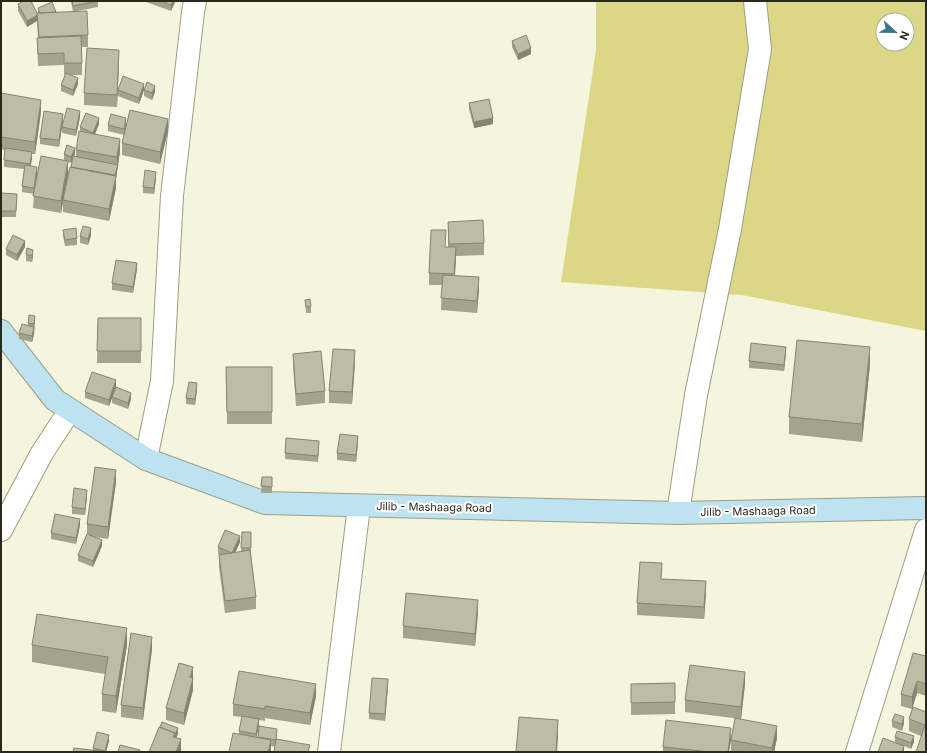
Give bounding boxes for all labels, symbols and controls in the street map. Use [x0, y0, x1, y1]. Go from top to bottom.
north arrow [875, 12, 915, 52]
text: N [896, 29, 912, 42]
street label: Jilib - Mashaaga Road [376, 499, 492, 515]
street label: Jilib - Mashaaga Road [700, 503, 816, 519]

